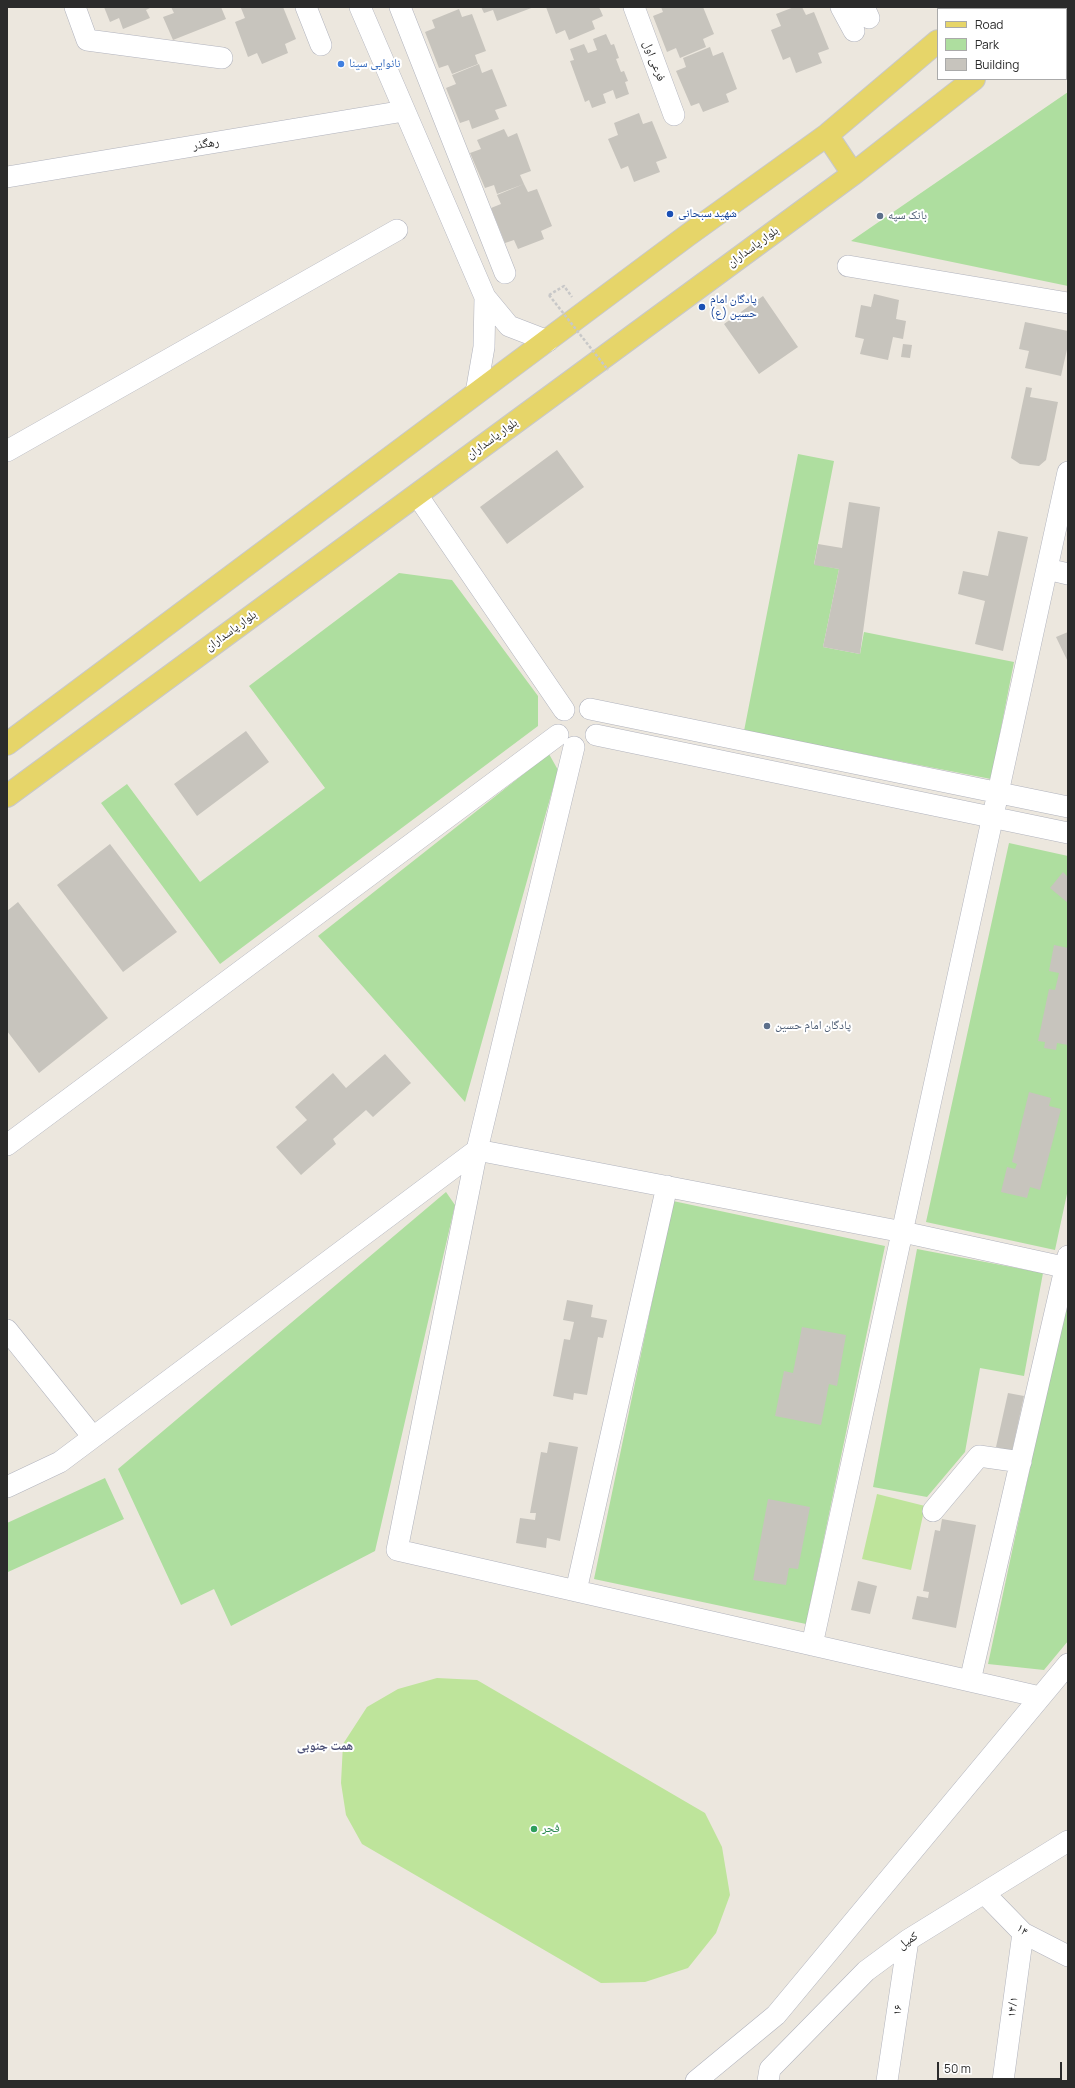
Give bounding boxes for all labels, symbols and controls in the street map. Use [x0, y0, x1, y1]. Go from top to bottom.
legend [937, 8, 1067, 80]
text: Road [975, 16, 1003, 33]
text: Park [975, 36, 999, 53]
street label: فرعی اول [640, 39, 668, 83]
text: Building [975, 56, 1019, 73]
place label: نانوایی سینا [349, 57, 401, 71]
marker: نانوایی سینا [336, 59, 346, 69]
street label: رهگذر [192, 135, 220, 153]
place label: شهید سبحانی [678, 207, 737, 221]
marker: شهید سبحانی [665, 209, 675, 219]
place label: بانک سپه [888, 209, 927, 223]
marker: بانک سپه [875, 211, 885, 221]
street label: بلوار پاسداران [725, 224, 781, 270]
place label: پادگان امام حسین (ع) [710, 293, 757, 321]
marker: پادگان امام حسین (ع) [697, 302, 707, 312]
street label: بلوار پاسداران [464, 416, 520, 462]
street label: بلوار پاسداران [203, 608, 259, 654]
place label: پادگان امام حسین [775, 1019, 851, 1033]
marker: پادگان امام حسین [762, 1021, 772, 1031]
district label: همت جنوبی [297, 1738, 353, 1754]
place label: فجر [542, 1822, 560, 1836]
marker: فجر [529, 1824, 539, 1834]
street label: ۱۴ [1013, 1921, 1031, 1939]
street label: کمیل [895, 1929, 921, 1953]
street label: ۱۴/۱ [1004, 1996, 1022, 2018]
street label: ۱۶ [890, 2004, 906, 2016]
scale bar [939, 2054, 1064, 2080]
text: 50 m [944, 2060, 971, 2077]

